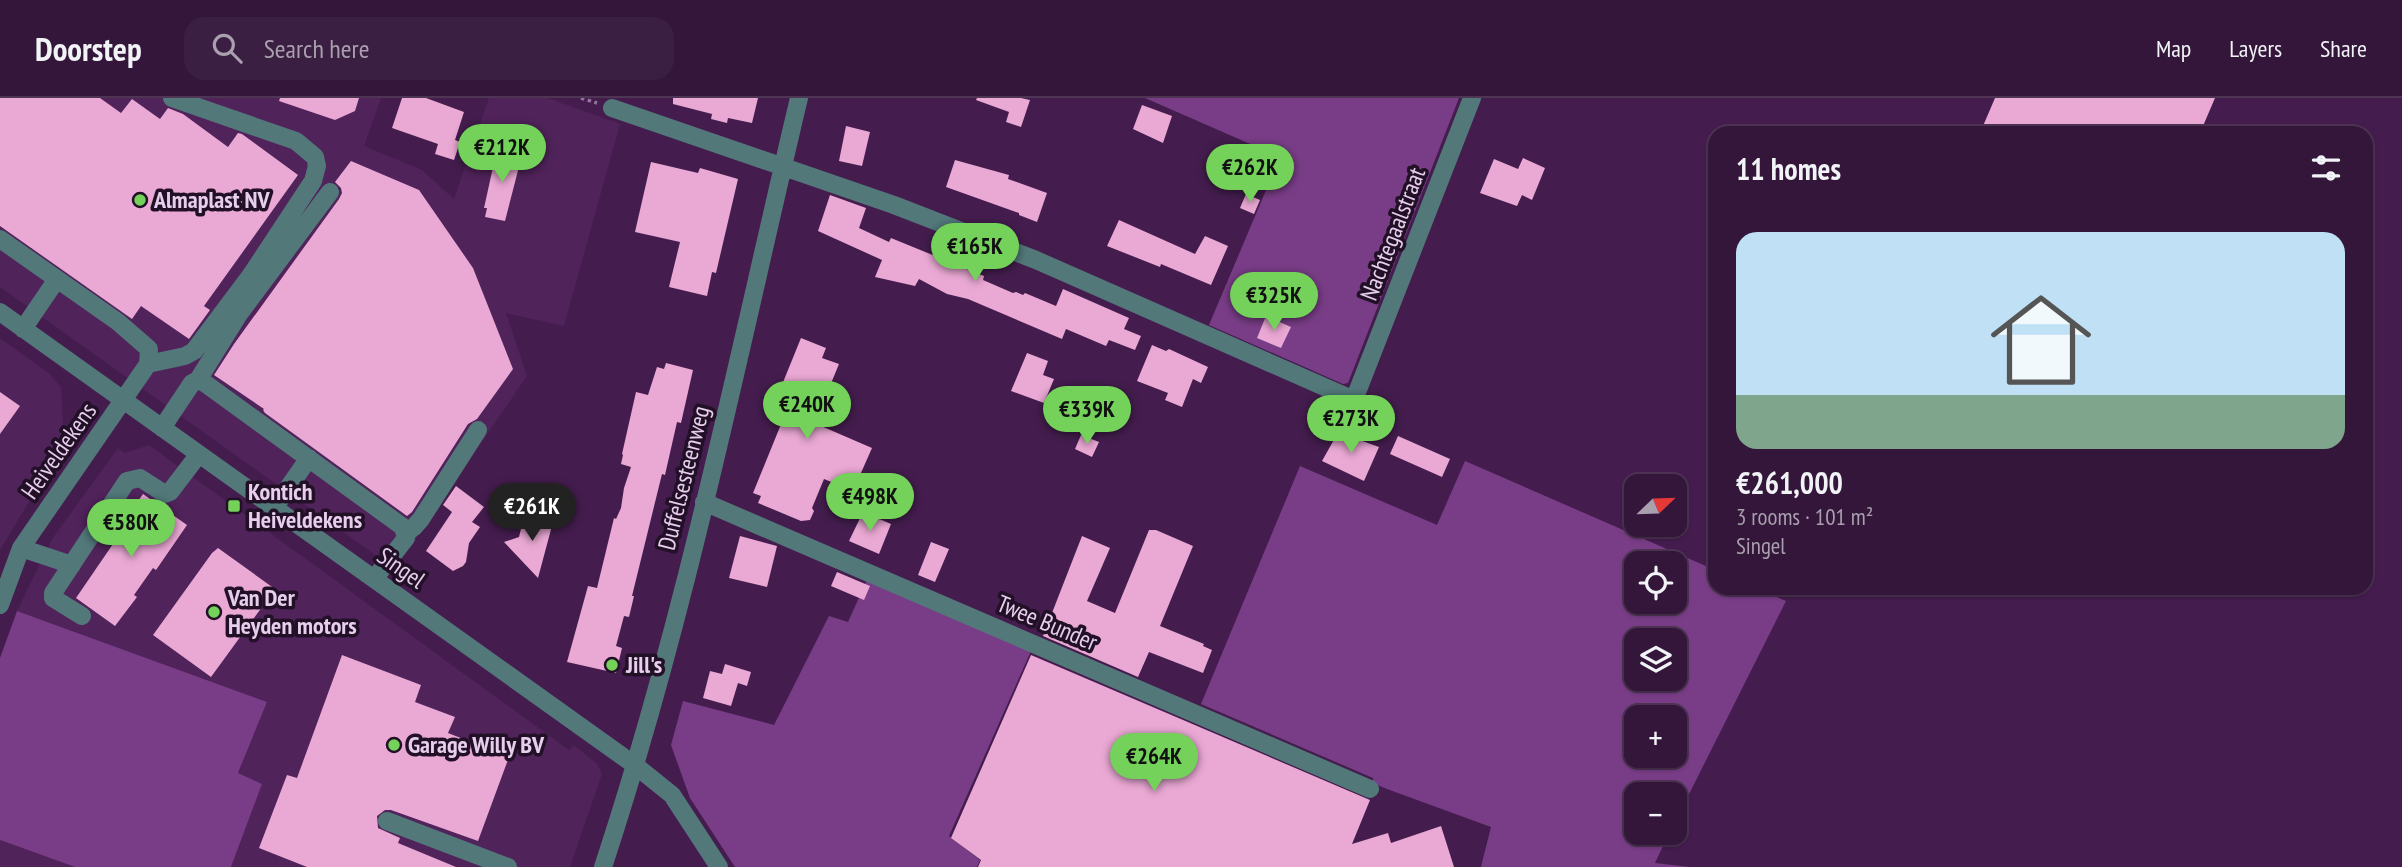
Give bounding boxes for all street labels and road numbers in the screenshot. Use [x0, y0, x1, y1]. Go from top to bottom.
street label: Nachtegaalstraat [1353, 163, 1432, 305]
street label: Heiveldekens [14, 396, 103, 505]
street label: Duffelsesteenweg [651, 403, 716, 553]
street label: Singel [371, 540, 432, 595]
street label: Twee Bunder [992, 588, 1102, 658]

